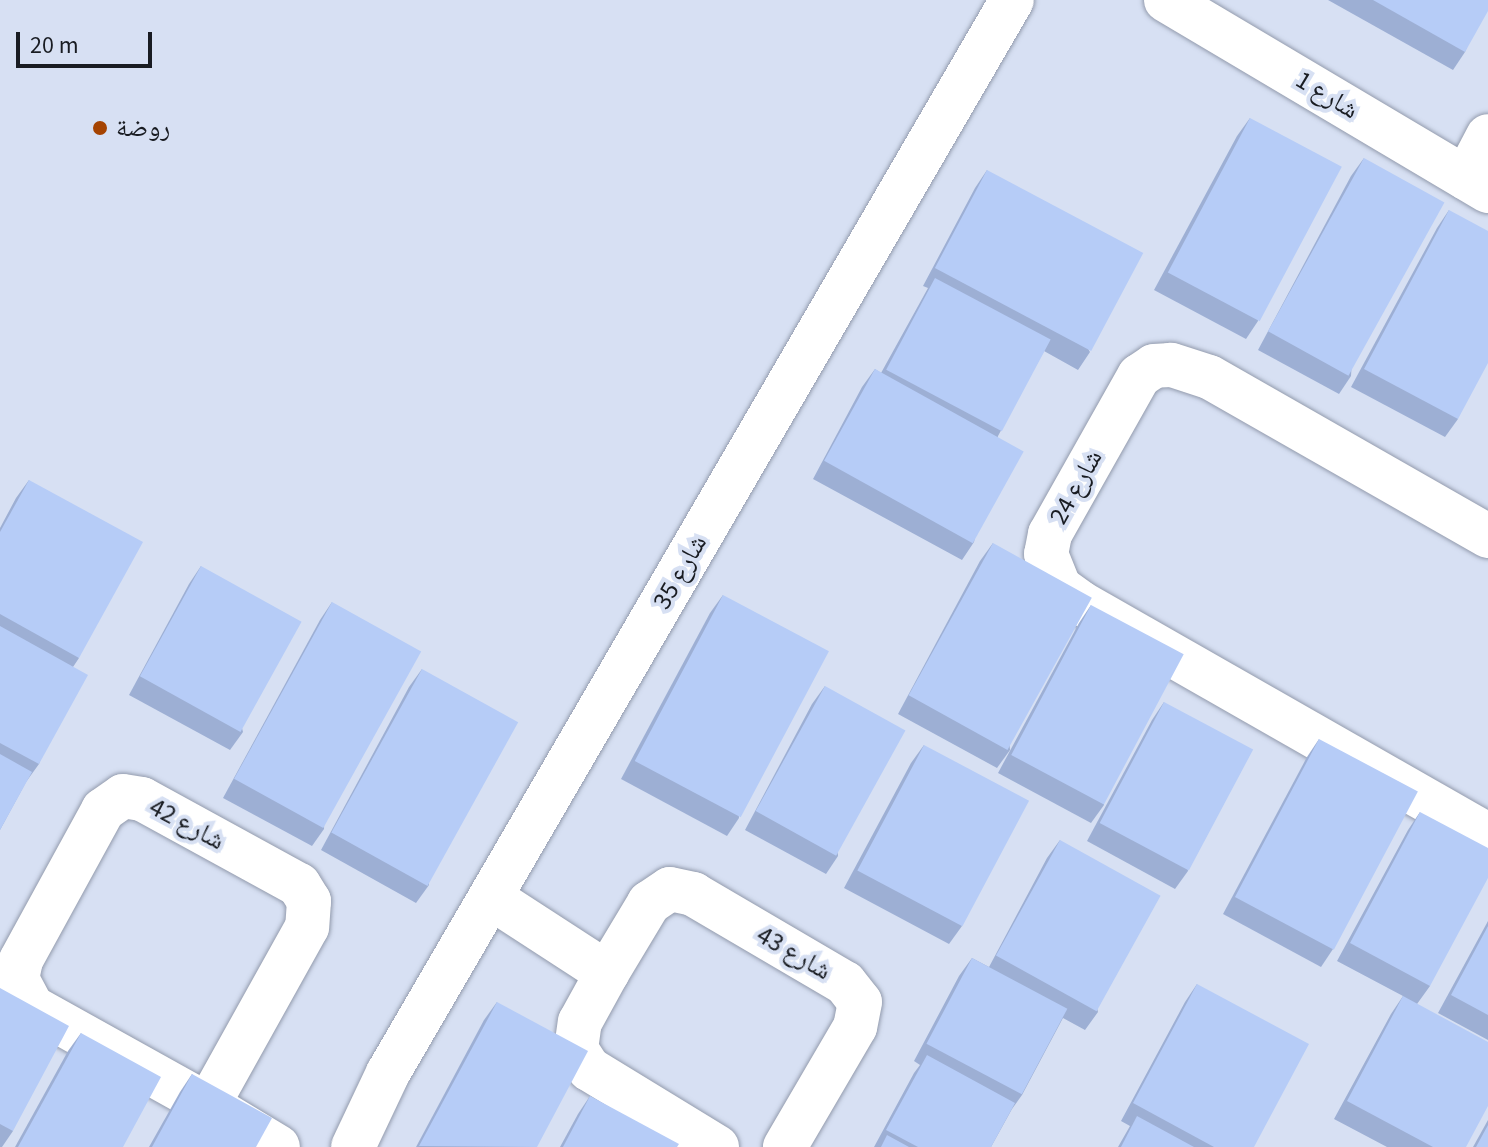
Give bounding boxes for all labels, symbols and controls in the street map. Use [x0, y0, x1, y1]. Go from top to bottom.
scale bar [20, 16, 156, 66]
text: 20 m [30, 28, 79, 63]
street label: شارع 1 [1290, 64, 1364, 126]
place label: روضة [116, 112, 170, 144]
marker: روضة [91, 119, 109, 137]
street label: شارع 24 [1043, 444, 1109, 530]
street label: شارع 35 [646, 529, 714, 615]
street label: شارع 42 [144, 791, 230, 857]
street label: شارع 43 [751, 919, 837, 987]

